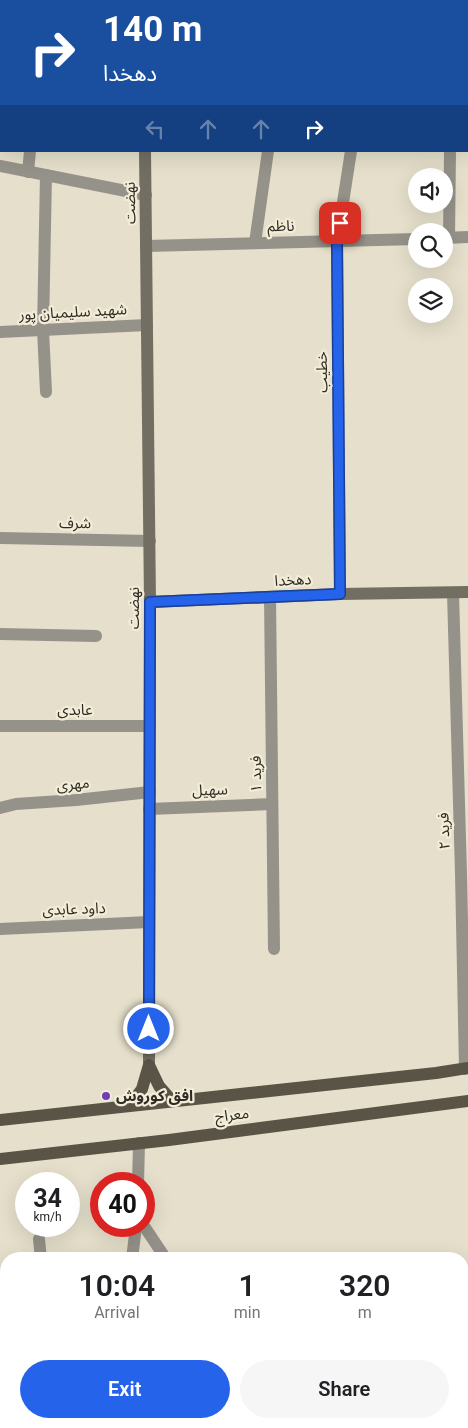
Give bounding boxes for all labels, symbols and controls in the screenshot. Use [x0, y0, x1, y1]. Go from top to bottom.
text: 140 m [103, 9, 202, 50]
icon: right [20, 20, 85, 85]
text: دهخدا [103, 61, 157, 86]
icon: left [141, 115, 169, 143]
icon: ahead [194, 115, 222, 143]
icon: ahead [247, 115, 275, 143]
icon: right [300, 115, 328, 143]
map controls [408, 168, 453, 323]
button: sound [408, 168, 453, 213]
street label: نهضت [121, 182, 139, 224]
pin [319, 202, 361, 244]
icon: arrive [326, 209, 354, 237]
street label: ناظم [267, 217, 295, 237]
button: search [408, 223, 453, 268]
button: layers [408, 278, 453, 323]
street label: شهید سلیمیان پور [17, 300, 128, 325]
street label: خطیب [313, 351, 331, 393]
street label: شرف [59, 514, 91, 532]
street label: دهخدا [274, 570, 312, 590]
street label: نهضت [125, 587, 143, 629]
street label: عابدی [57, 701, 93, 719]
street label: فرید ۱ [247, 755, 265, 793]
street label: مهری [56, 774, 90, 794]
street label: سهیل [192, 780, 228, 800]
street label: فرید ۲ [434, 812, 454, 850]
street label: داود عابدی [42, 899, 106, 919]
position arrow [122, 1002, 174, 1054]
place label: افق کوروش [116, 1087, 193, 1105]
marker: افق کوروش [100, 1090, 112, 1102]
street label: معراج [214, 1104, 251, 1129]
speed limit sign: 40 [90, 1172, 155, 1237]
text: 34 [33, 1184, 62, 1213]
text: km/h [33, 1210, 62, 1224]
text: 10:04 [79, 1268, 155, 1303]
text: 1 [239, 1268, 256, 1303]
text: 320 [339, 1268, 390, 1303]
text: Arrival [94, 1303, 140, 1322]
text: min [234, 1303, 261, 1322]
text: m [358, 1303, 372, 1322]
button: Exit [20, 1360, 230, 1418]
button: Share [240, 1360, 449, 1418]

